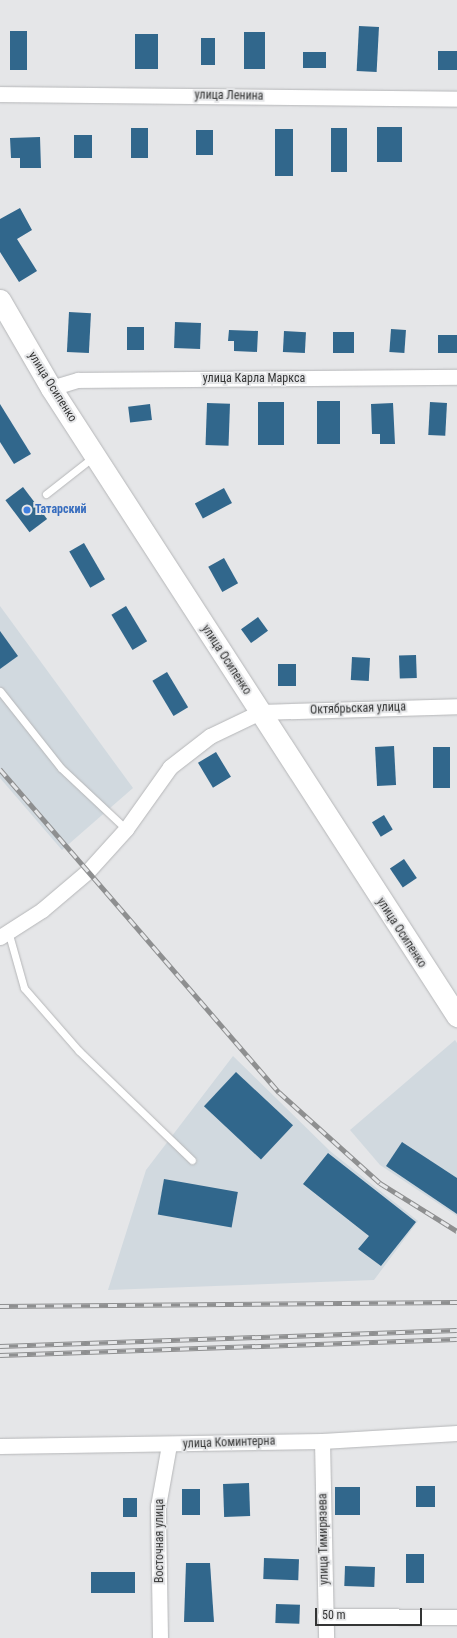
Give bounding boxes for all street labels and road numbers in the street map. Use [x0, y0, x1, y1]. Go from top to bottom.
street label: улица Ленина [194, 88, 264, 104]
street label: улица Осипенко [25, 349, 79, 425]
street label: улица Карла Маркса [203, 372, 305, 386]
street label: улица Осипенко [198, 622, 254, 698]
street label: Октябрьская улица [310, 700, 406, 718]
street label: улица Осипенко [373, 895, 429, 971]
street label: улица Коминтерна [183, 1434, 275, 1452]
street label: улица Тимирязева [316, 1493, 332, 1585]
street label: Восточная улица [153, 1499, 167, 1583]

